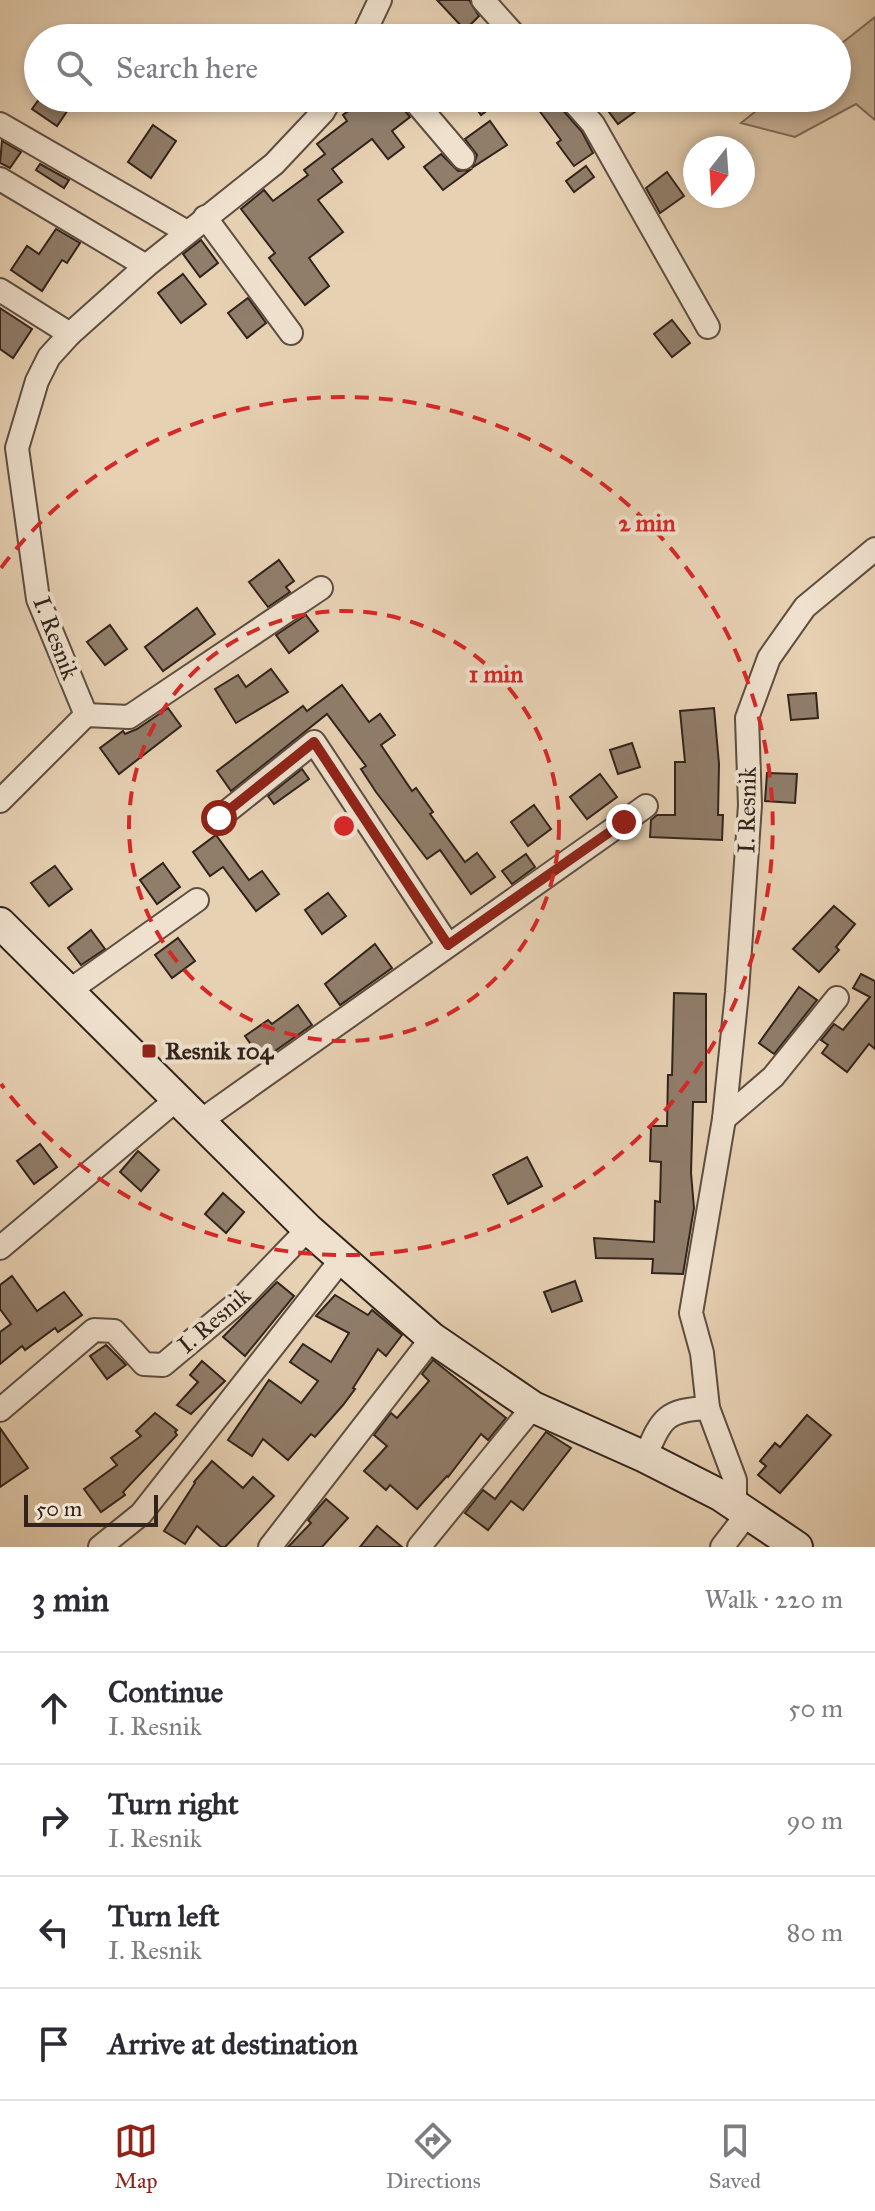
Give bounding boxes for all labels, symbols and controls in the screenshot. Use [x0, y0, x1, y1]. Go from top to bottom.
search box [24, 24, 851, 112]
icon: search [52, 46, 96, 90]
text: Search here [116, 50, 258, 86]
north arrow [683, 136, 755, 208]
text: 2 min [619, 508, 675, 538]
street label: I. Resnik [26, 592, 86, 685]
text: 1 min [469, 659, 523, 689]
street label: I. Resnik [731, 766, 763, 854]
route start [201, 800, 237, 836]
route end [606, 804, 642, 840]
centre of rings [330, 812, 358, 840]
place label: Resnik 104 [165, 1036, 275, 1066]
marker: Resnik 104 [140, 1042, 158, 1060]
street label: I. Resnik [171, 1280, 257, 1360]
scale bar [24, 1491, 158, 1527]
text: 50 m [36, 1495, 82, 1522]
text: 3 min [32, 1579, 109, 1620]
text: Walk · 220 m [704, 1583, 843, 1615]
text: Continue [108, 1674, 223, 1710]
icon: ahead [32, 1686, 76, 1730]
text: 50 m [788, 1692, 843, 1724]
text: I. Resnik [108, 1710, 202, 1742]
text: Turn right [108, 1786, 239, 1822]
icon: right [32, 1798, 76, 1842]
text: 90 m [786, 1804, 843, 1836]
text: I. Resnik [108, 1822, 202, 1854]
text: Turn left [108, 1898, 219, 1934]
icon: left [32, 1910, 76, 1954]
text: 80 m [787, 1916, 843, 1948]
text: I. Resnik [108, 1934, 202, 1966]
icon: arrive [32, 2022, 76, 2066]
text: Arrive at destination [108, 2026, 358, 2062]
tab: Map [114, 2119, 158, 2194]
tab: Directions [386, 2119, 481, 2194]
tab: Saved [709, 2119, 761, 2194]

